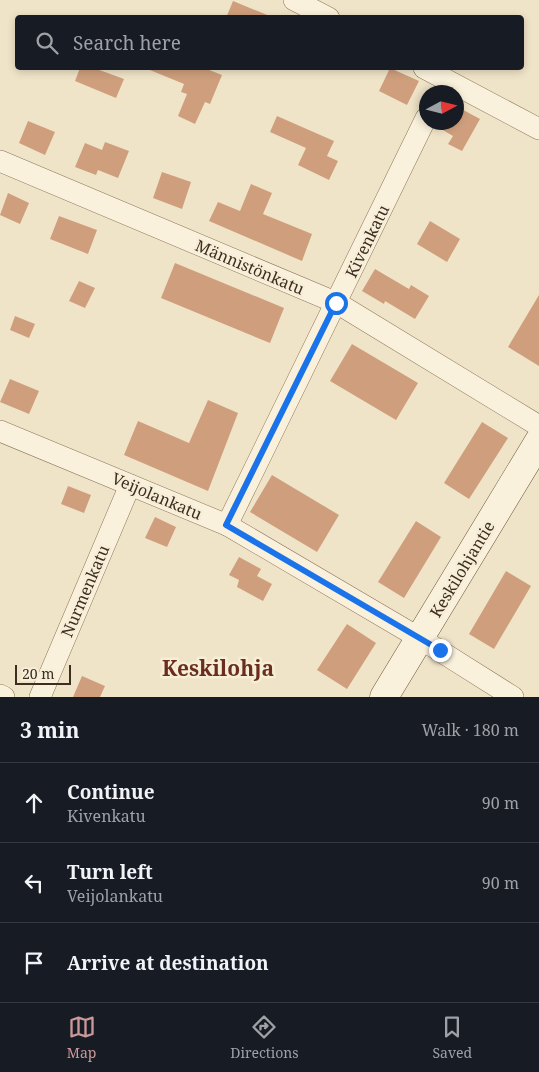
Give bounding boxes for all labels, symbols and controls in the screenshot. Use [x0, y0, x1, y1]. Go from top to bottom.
search box [15, 15, 524, 70]
icon: search [33, 29, 61, 57]
text: Search here [73, 30, 181, 56]
north arrow [419, 85, 464, 130]
street label: Kivenkatu [340, 201, 394, 281]
street label: Männistönkatu [192, 234, 308, 300]
route start [325, 292, 348, 315]
street label: Veijolankatu [109, 467, 205, 525]
street label: Keskilohjantie [425, 517, 499, 621]
street label: Nurmenkatu [56, 542, 114, 640]
route end [429, 639, 452, 662]
district label: Keskilohja [162, 654, 274, 682]
scale bar [15, 662, 71, 685]
text: 20 m [22, 664, 55, 683]
text: 3 min [20, 716, 79, 744]
text: Walk · 180 m [422, 719, 519, 741]
text: Continue [67, 779, 155, 805]
icon: ahead [20, 789, 48, 817]
text: 90 m [482, 792, 519, 814]
text: Kivenkatu [67, 805, 146, 827]
text: Turn left [67, 859, 153, 885]
icon: left [20, 869, 48, 897]
text: 90 m [482, 872, 519, 894]
text: Veijolankatu [67, 885, 163, 907]
icon: arrive [20, 949, 48, 977]
text: Arrive at destination [67, 950, 269, 976]
tab: Map [67, 1013, 96, 1062]
tab: Directions [230, 1013, 299, 1062]
tab: Saved [432, 1013, 472, 1062]

